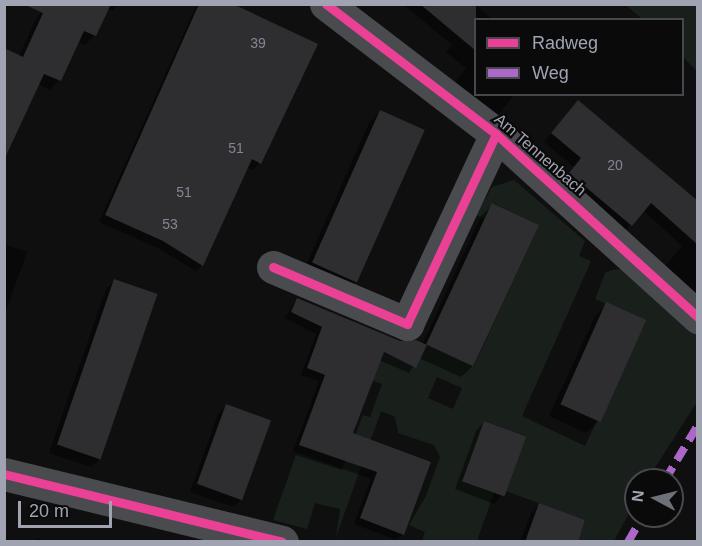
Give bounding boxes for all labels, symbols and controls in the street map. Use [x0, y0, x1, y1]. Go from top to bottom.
legend [474, 18, 684, 96]
text: Radweg [532, 33, 598, 53]
house number: 39 [250, 35, 266, 51]
text: Weg [532, 63, 569, 83]
street label: Am Tennenbach [490, 110, 590, 200]
house number: 51 [228, 140, 244, 156]
house number: 20 [607, 157, 623, 173]
house number: 51 [176, 184, 192, 200]
house number: 53 [162, 216, 178, 232]
north arrow [624, 468, 684, 528]
scale bar [21, 489, 116, 527]
text: N [628, 489, 647, 503]
text: 20 m [29, 501, 69, 521]

